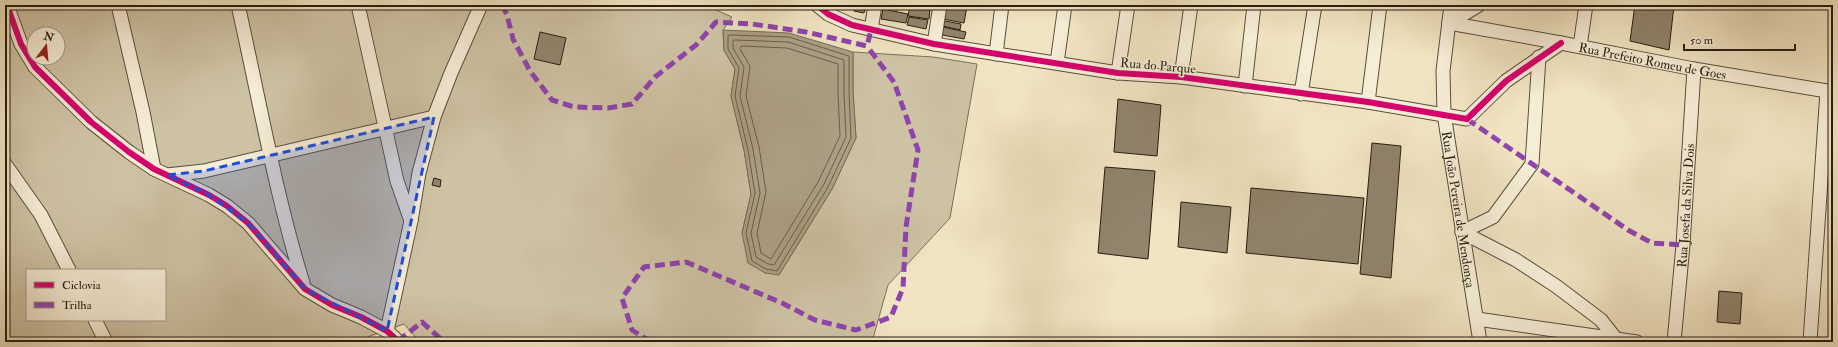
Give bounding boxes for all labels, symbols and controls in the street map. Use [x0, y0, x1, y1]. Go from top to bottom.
north arrow [26, 26, 66, 66]
scale bar [1684, 26, 1795, 52]
text: N [41, 29, 56, 45]
text: 50 m [1690, 33, 1714, 48]
street label: Rua Prefeito Romeu de Goes [1577, 40, 1728, 83]
street label: Rua do Parque [1119, 55, 1197, 77]
street label: Rua João Pereira de Mendonça [1438, 130, 1478, 289]
street label: Rua Josefa da Silva Dois [1674, 142, 1698, 268]
legend [26, 269, 166, 321]
text: Ciclovia [62, 278, 102, 293]
text: Trilha [62, 298, 93, 313]

